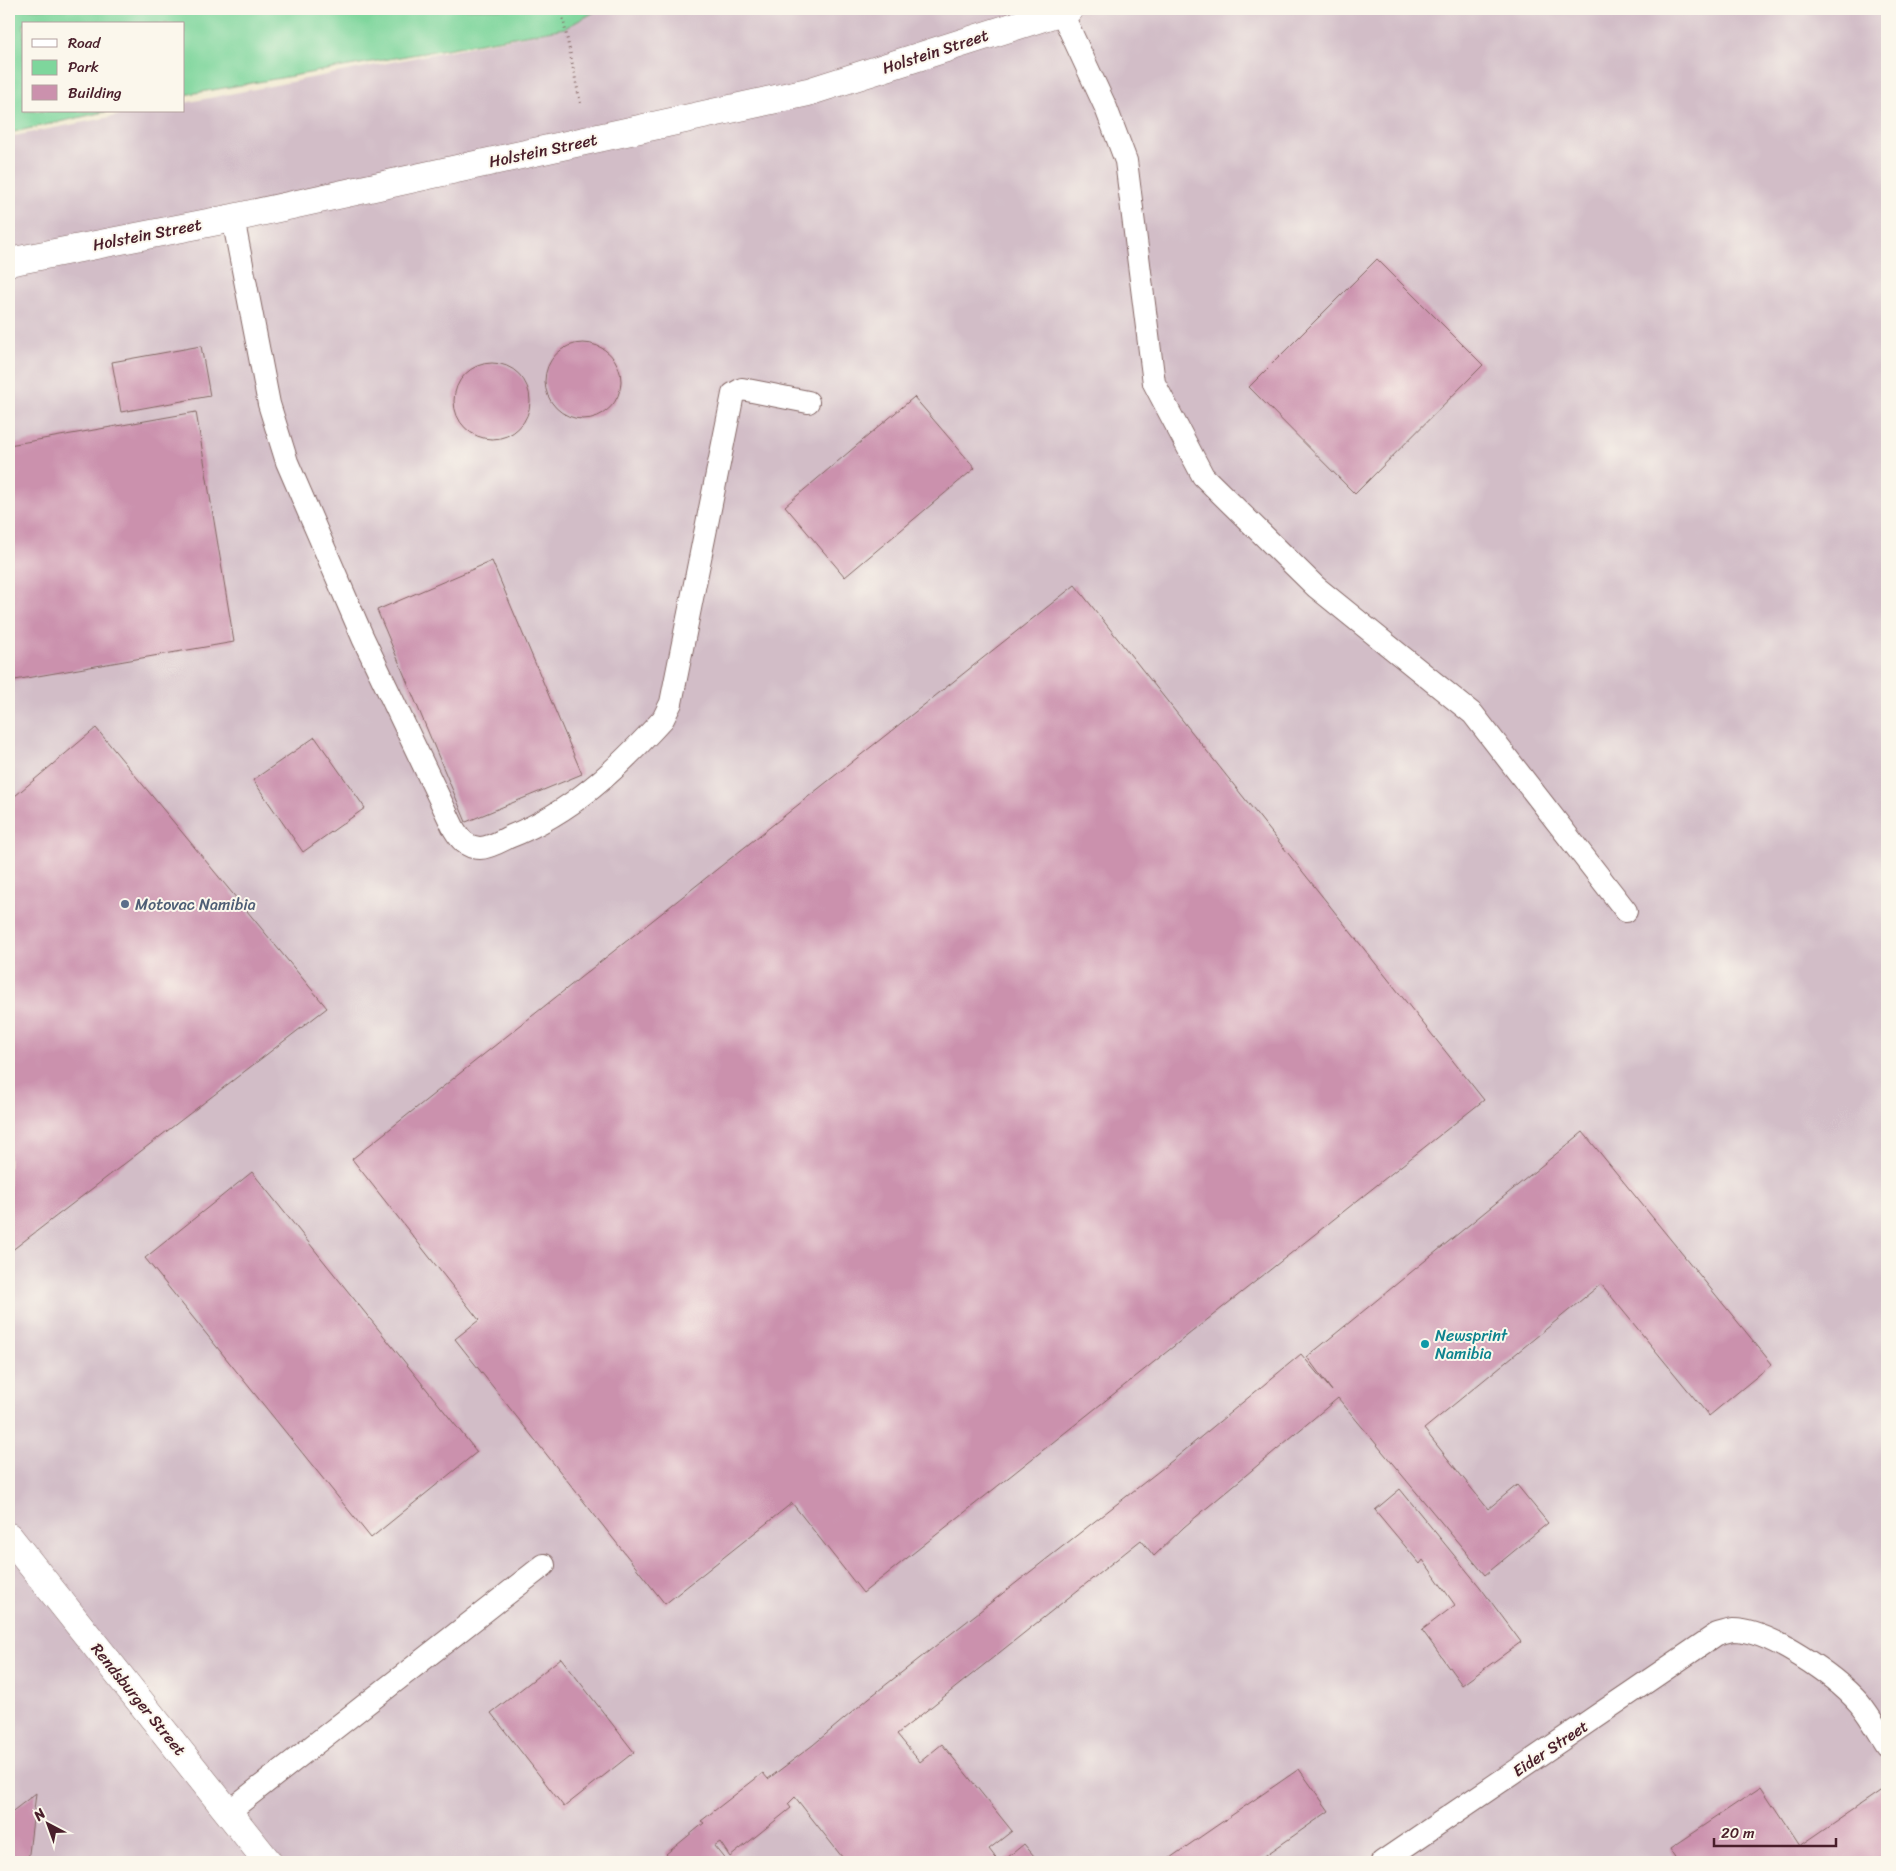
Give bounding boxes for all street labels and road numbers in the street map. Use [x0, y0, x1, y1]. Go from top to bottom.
street label: Holstein Street [878, 21, 992, 82]
street label: Holstein Street [486, 125, 600, 176]
street label: Holstein Street [90, 210, 204, 259]
street label: Rendsburger Street [84, 1636, 194, 1762]
street label: Eider Street [1506, 1712, 1594, 1785]

